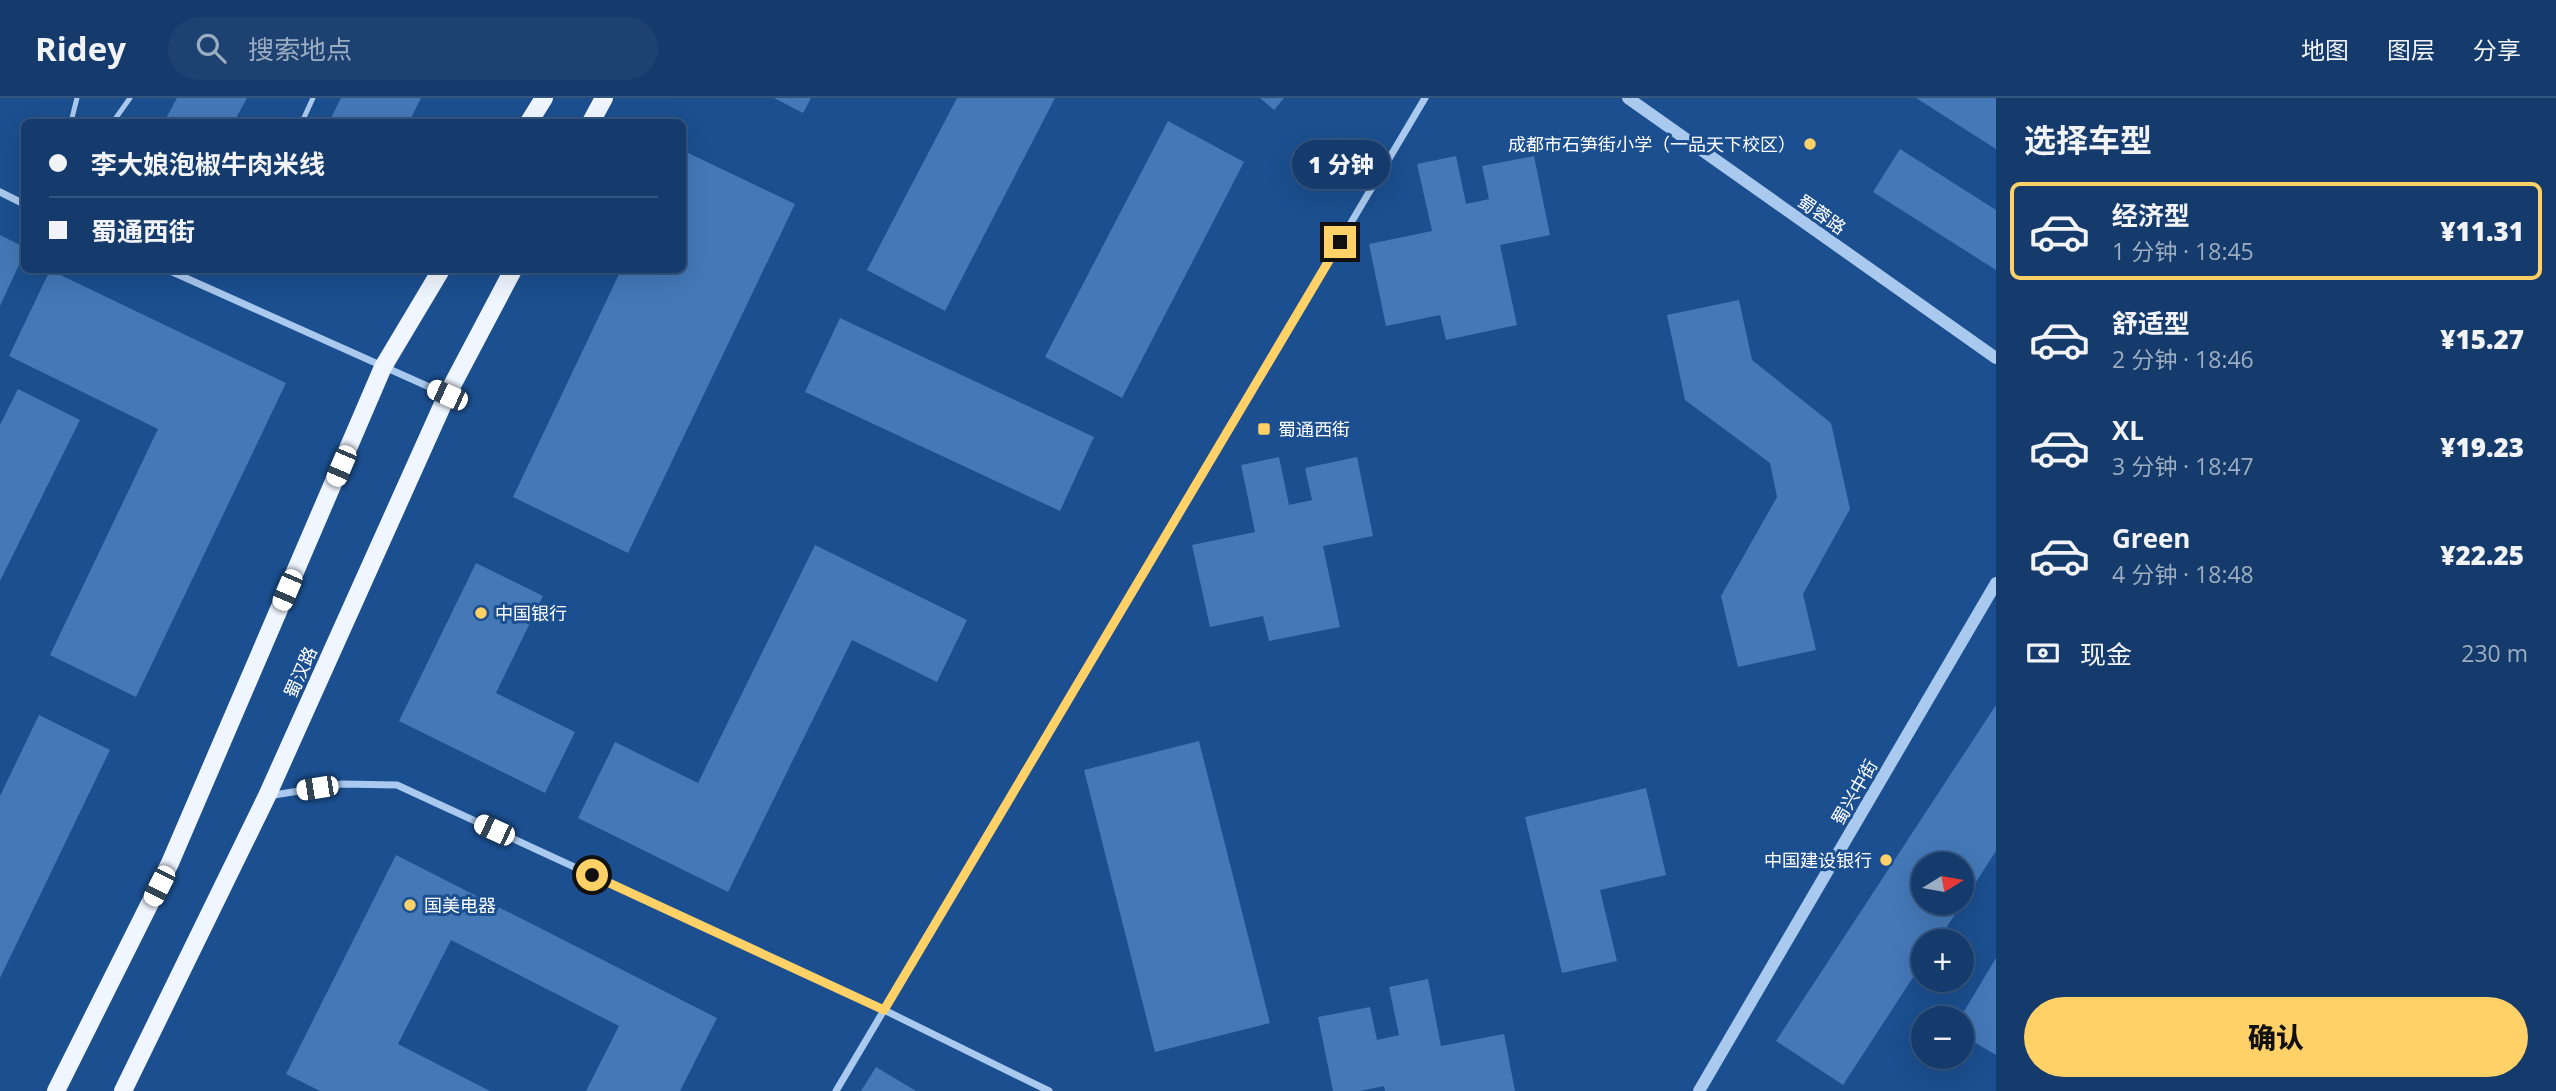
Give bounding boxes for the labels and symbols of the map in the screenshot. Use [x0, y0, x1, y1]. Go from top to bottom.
place label: 成都市石笋街小学（一品天下校区） [1508, 132, 1796, 156]
marker: 成都市石笋街小学（一品天下校区） [1802, 136, 1818, 152]
callout: 1 分钟 [1291, 141, 1389, 190]
street label: 蜀蓉路 [1793, 189, 1851, 239]
route end [1324, 226, 1356, 258]
car [424, 377, 471, 413]
place label: 蜀通西街 [1278, 417, 1350, 441]
marker: 蜀通西街 [1256, 421, 1272, 437]
car [324, 443, 359, 489]
car [270, 567, 305, 613]
place label: 中国银行 [495, 601, 567, 625]
marker: 中国银行 [473, 605, 489, 621]
street label: 蜀汉路 [278, 642, 322, 702]
street label: 蜀兴中街 [1826, 755, 1882, 829]
car [295, 774, 340, 802]
car [471, 812, 518, 848]
place label: 中国建设银行 [1764, 848, 1872, 872]
marker: 中国建设银行 [1878, 852, 1894, 868]
north arrow [1911, 852, 1974, 915]
route start [576, 859, 608, 891]
car [141, 863, 178, 909]
place label: 国美电器 [424, 893, 496, 917]
marker: 国美电器 [402, 897, 418, 913]

